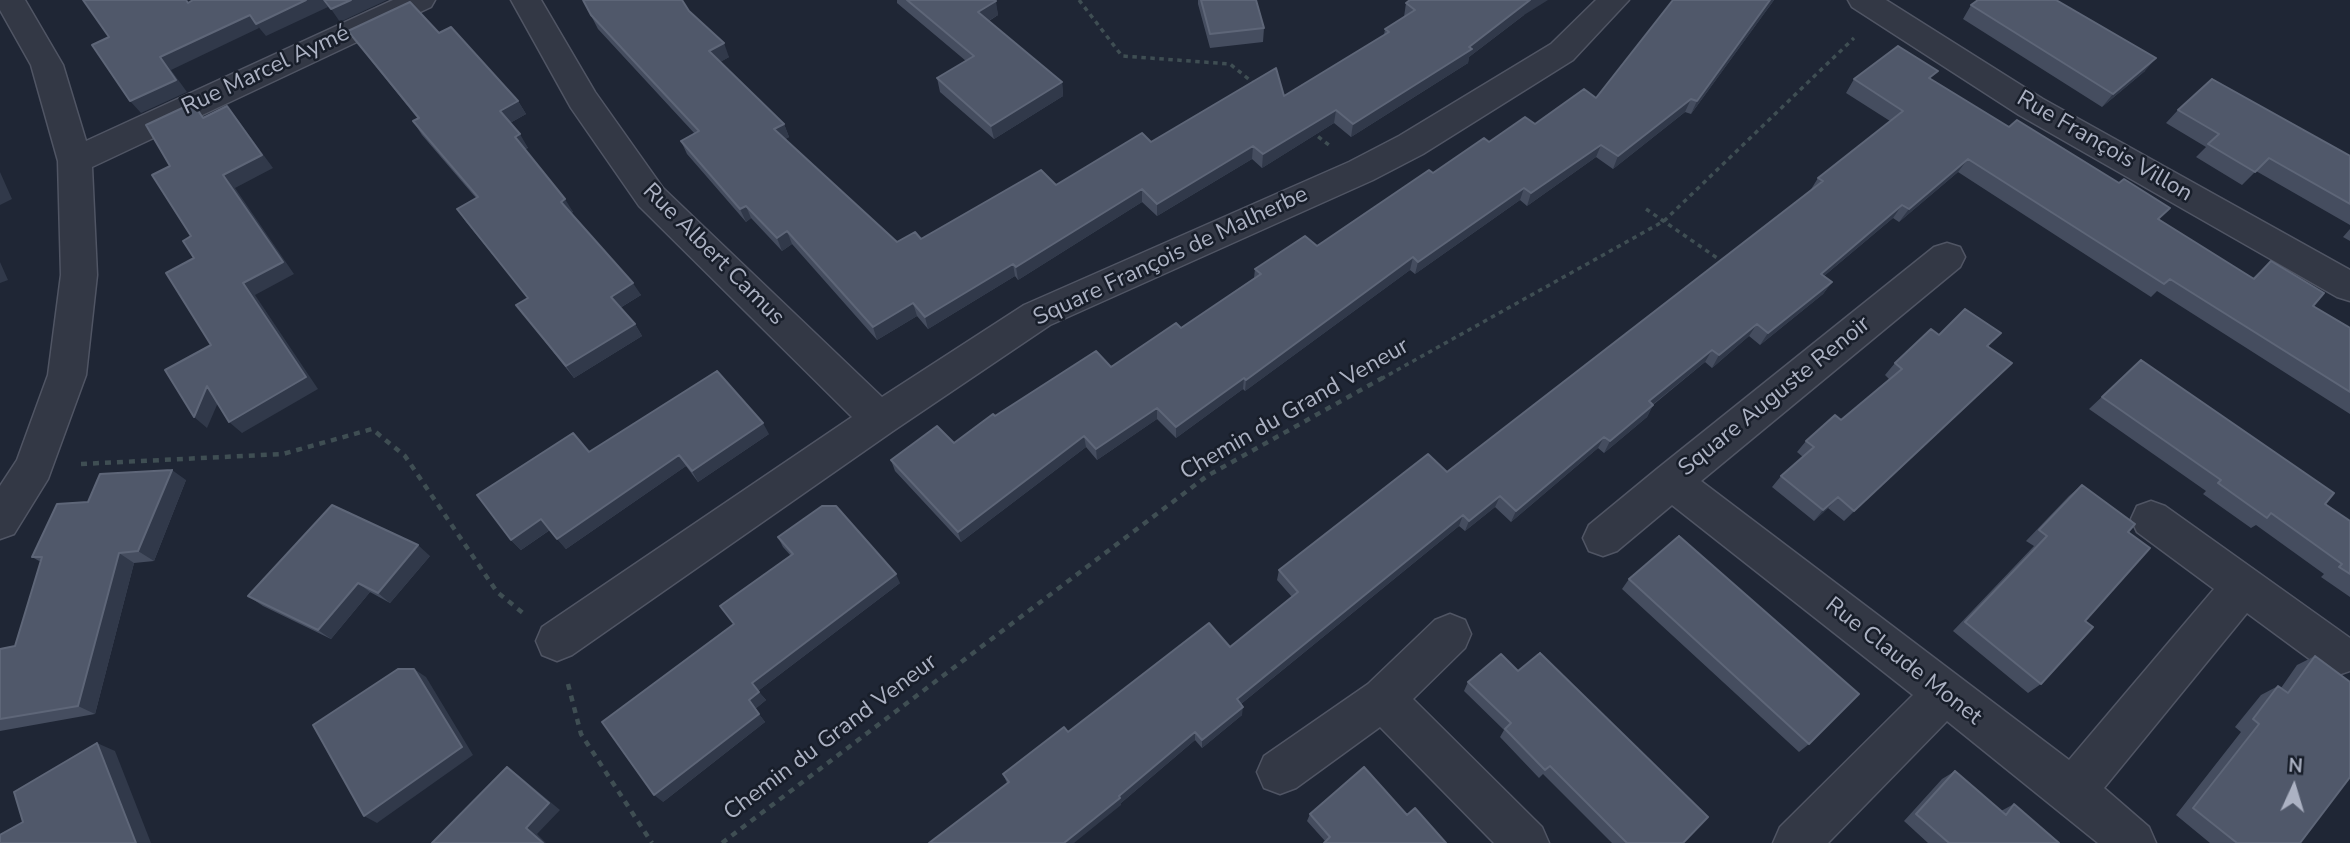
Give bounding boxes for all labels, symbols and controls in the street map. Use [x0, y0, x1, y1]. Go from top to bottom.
street label: Rue Marcel Aymé [178, 20, 354, 122]
street label: Rue François Villon [2011, 85, 2197, 209]
street label: Rue Albert Camus [636, 178, 790, 332]
street label: Square François de Malherbe [1029, 181, 1313, 333]
street label: Square Auguste Renoir [1674, 311, 1876, 483]
street label: Chemin du Grand Veneur [1176, 333, 1414, 487]
street label: Rue Claude Monet [1819, 592, 1987, 732]
street label: Chemin du Grand Veneur [719, 649, 943, 827]
north arrow [2259, 752, 2329, 822]
text: N [2287, 753, 2303, 780]

